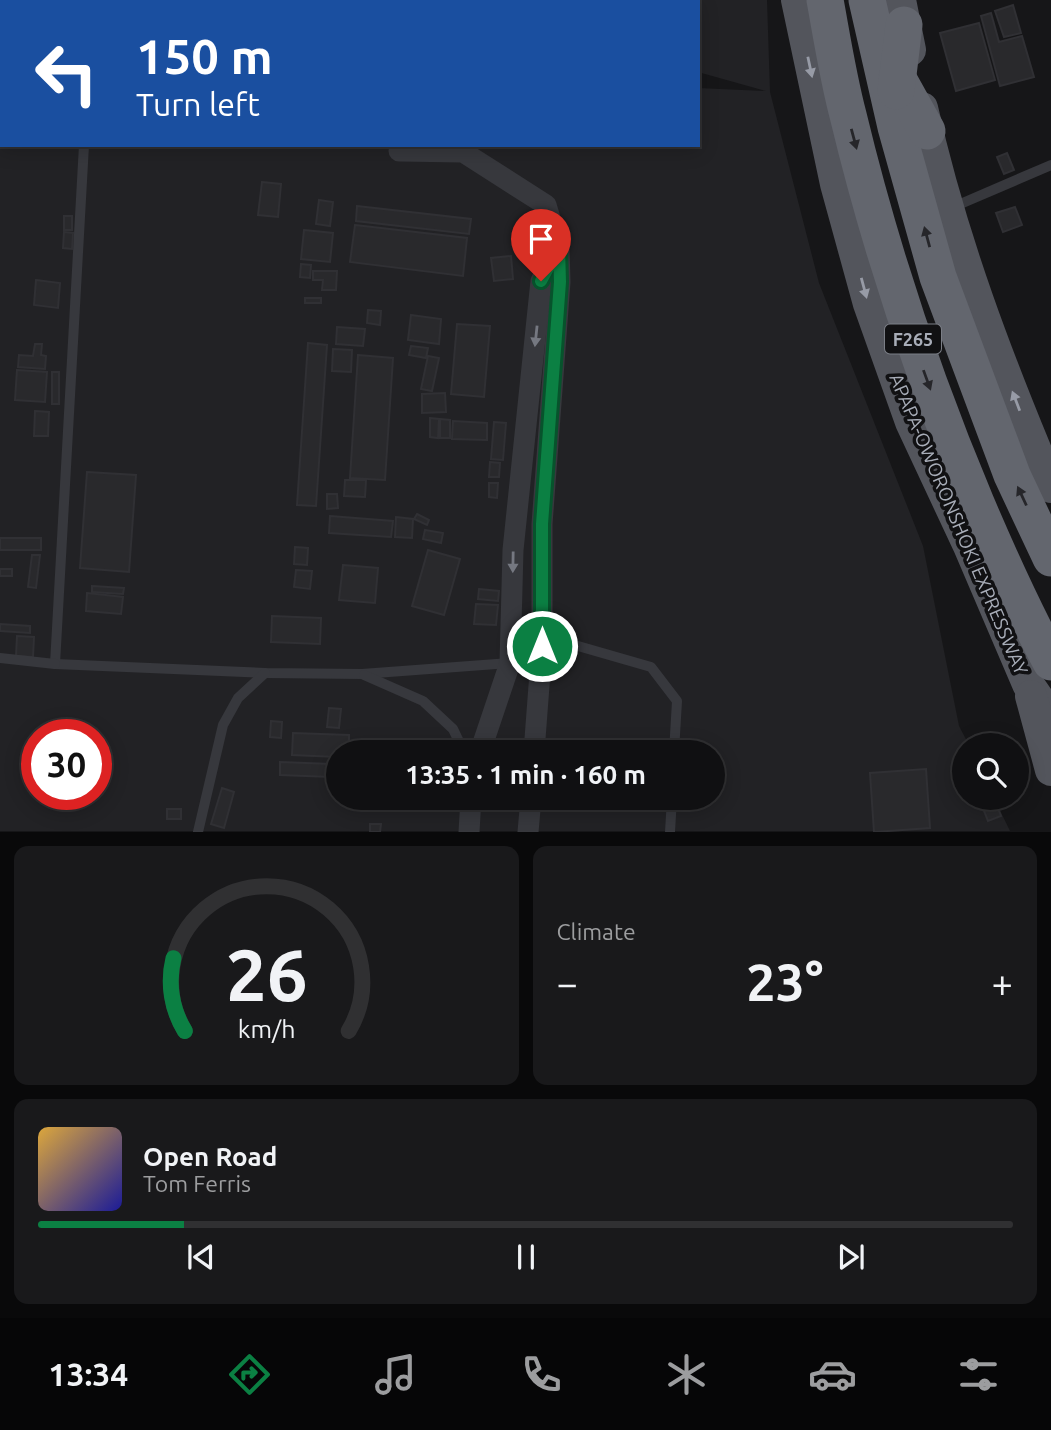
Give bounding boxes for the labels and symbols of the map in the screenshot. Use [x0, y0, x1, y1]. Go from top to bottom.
one-way arrow [805, 56, 816, 78]
one-way arrow [849, 128, 860, 150]
pin [511, 209, 571, 281]
one-way arrow [921, 226, 932, 248]
one-way arrow [860, 278, 870, 299]
road number: F265 [885, 324, 941, 354]
one-way arrow [530, 325, 541, 347]
one-way arrow [922, 369, 933, 390]
street label: APAPA-OWORONSHOKI EXPRESSWAY [885, 370, 1033, 678]
one-way arrow [1010, 391, 1021, 412]
one-way arrow [1017, 486, 1028, 507]
one-way arrow [507, 552, 519, 574]
position arrow [505, 609, 579, 683]
speed limit sign: 30 [21, 719, 112, 810]

